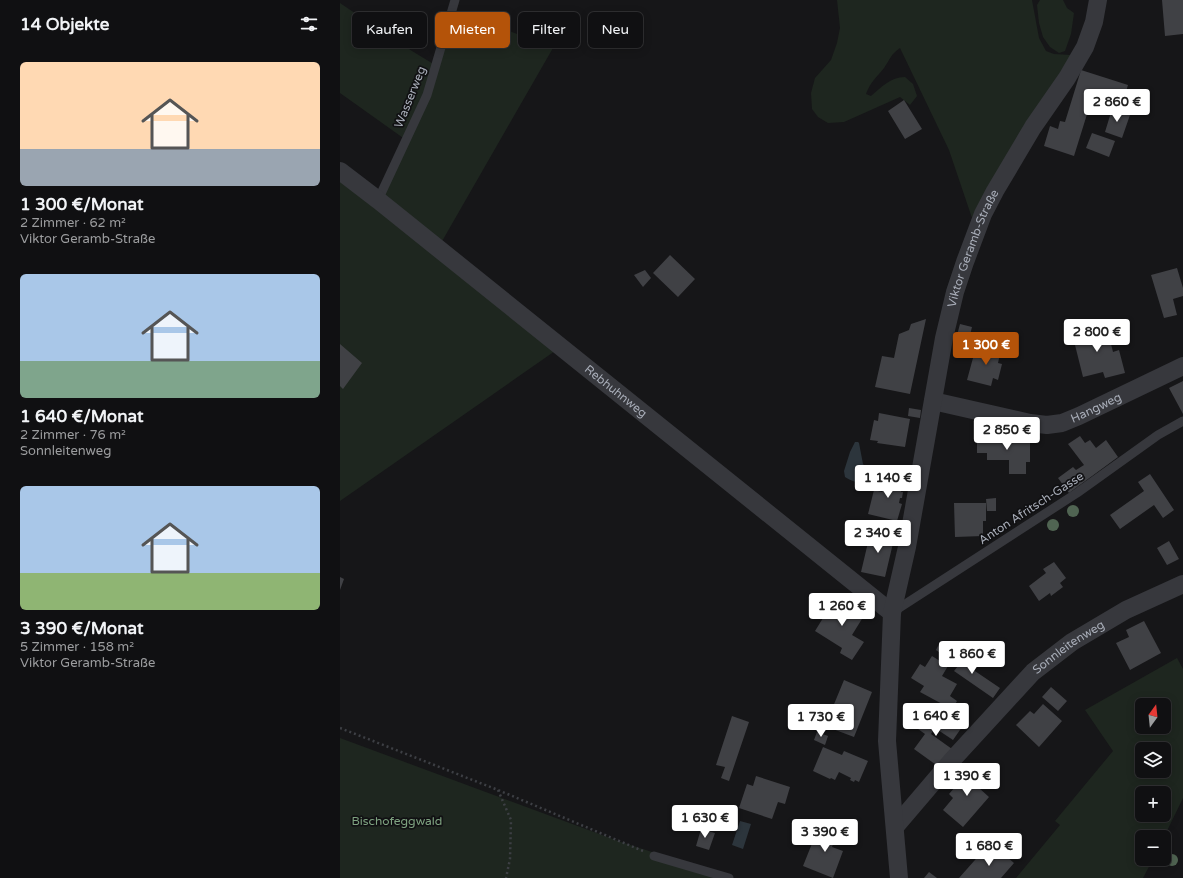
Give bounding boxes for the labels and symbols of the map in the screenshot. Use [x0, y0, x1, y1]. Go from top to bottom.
street label: Wasserweg [391, 64, 429, 130]
pin: 2 860 € [1080, 89, 1154, 123]
street label: Viktor Geramb-Straße [945, 187, 1002, 309]
pin: 2 800 € [1060, 319, 1134, 353]
pin: 1 300 € [949, 332, 1023, 366]
street label: Rebhuhnweg [582, 362, 650, 420]
street label: Hangweg [1069, 390, 1124, 426]
pin: 2 850 € [970, 417, 1044, 451]
pin: 1 140 € [851, 465, 925, 499]
street label: Anton Afritsch-Gasse [976, 469, 1086, 547]
pin: 2 340 € [841, 520, 915, 554]
pin: 1 260 € [805, 593, 879, 627]
street label: Sonnleitenweg [1030, 617, 1107, 677]
pin: 1 860 € [935, 641, 1009, 675]
north arrow [1135, 698, 1171, 734]
pin: 1 640 € [899, 703, 973, 737]
pin: 1 730 € [784, 704, 858, 738]
pin: 1 390 € [930, 763, 1004, 797]
pin: 1 630 € [668, 805, 742, 839]
park label: Bischofeggwald [352, 814, 442, 828]
pin: 3 390 € [788, 819, 862, 853]
pin: 1 680 € [952, 833, 1026, 867]

